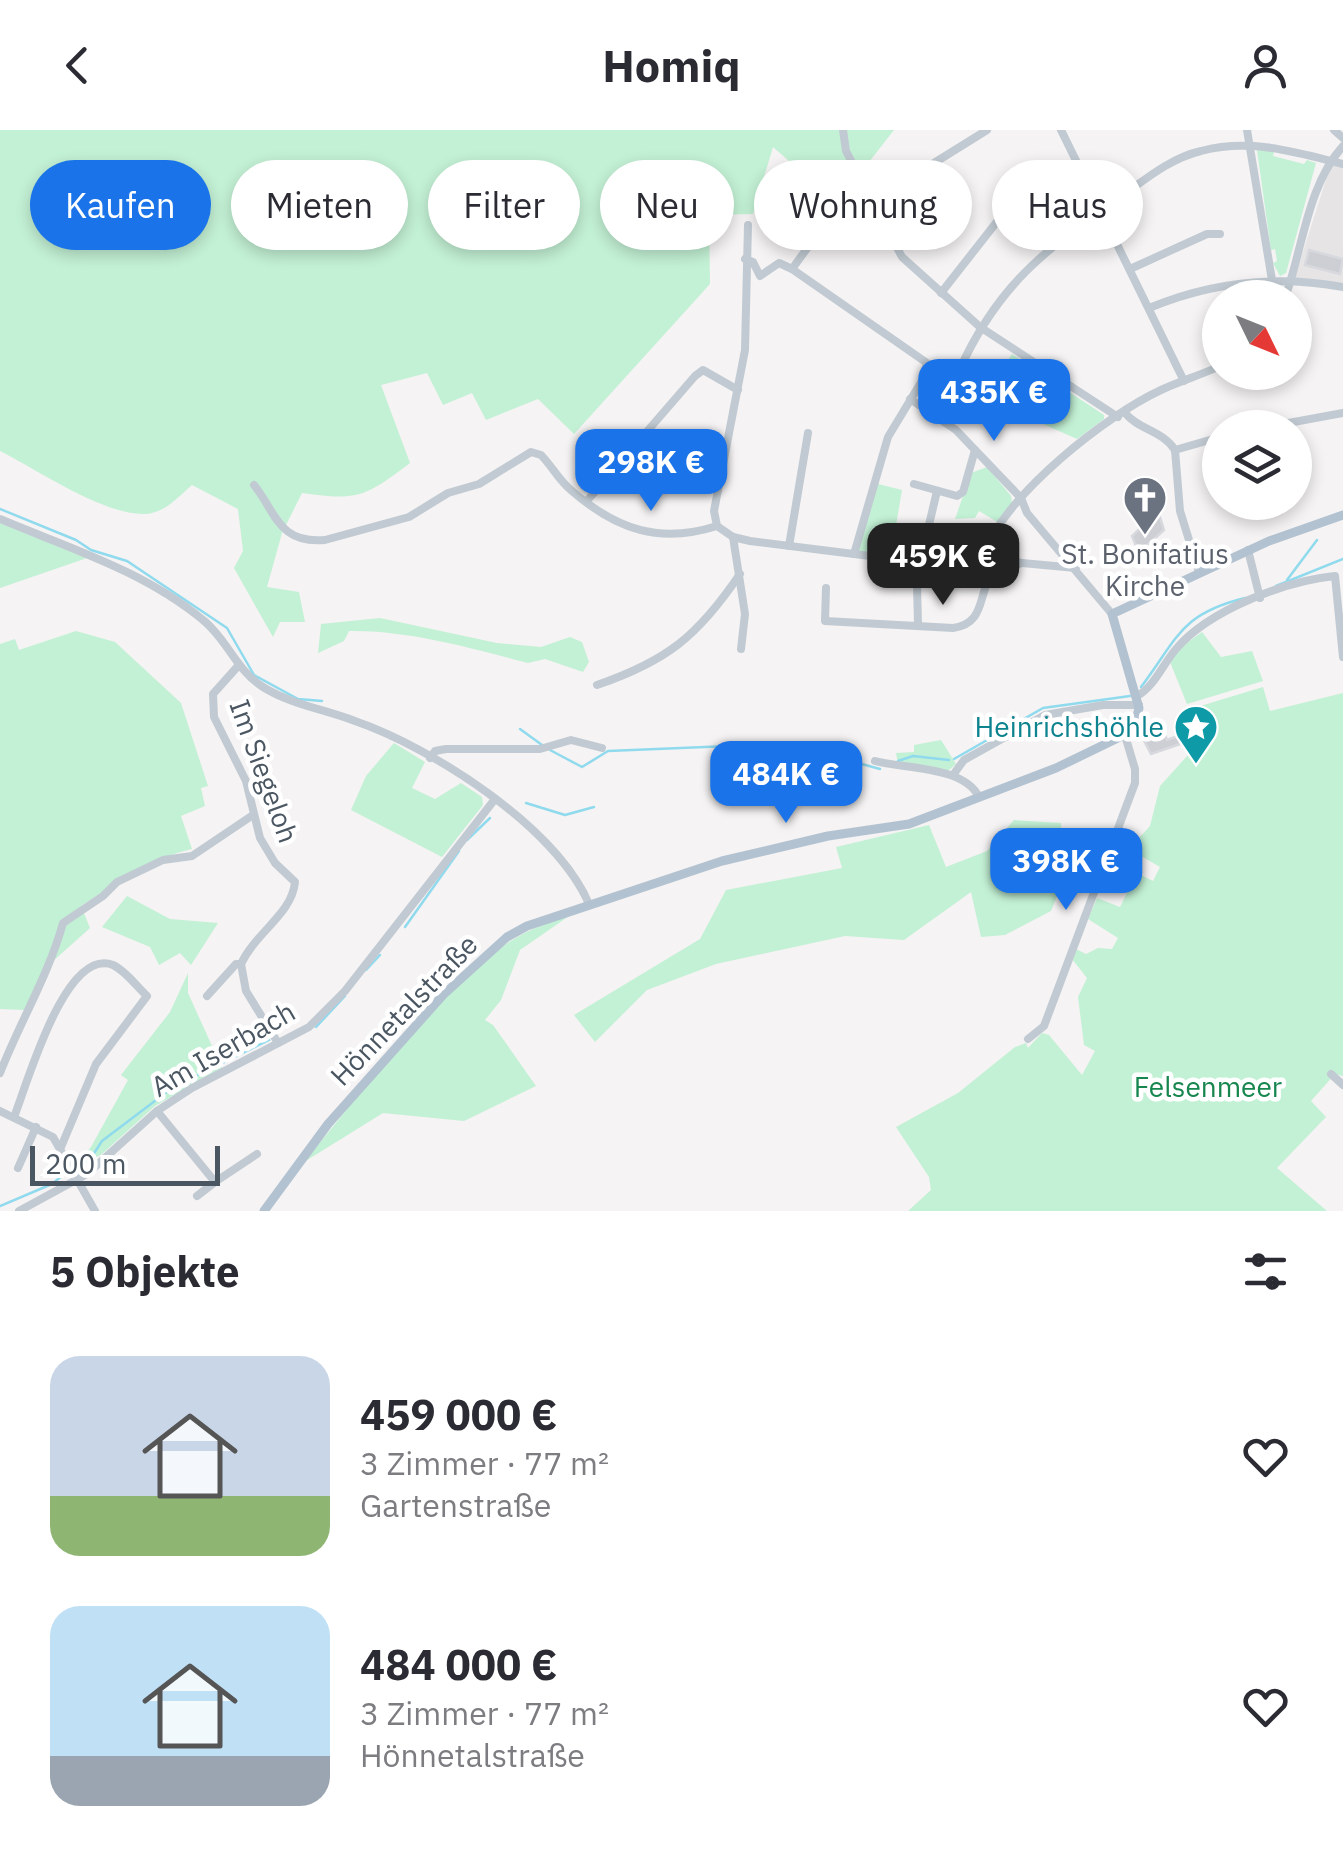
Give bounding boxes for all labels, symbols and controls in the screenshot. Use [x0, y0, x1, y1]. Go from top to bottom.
text: Homiq [602, 36, 741, 94]
icon: back [50, 38, 105, 93]
icon: person [1238, 38, 1293, 93]
chip: Kaufen [30, 160, 211, 250]
chip: Mieten [231, 160, 408, 250]
chip: Filter [428, 160, 580, 250]
chip: Neu [600, 160, 734, 250]
chip: Wohnung [754, 160, 972, 250]
chip: Haus [992, 160, 1143, 250]
north arrow [1202, 280, 1312, 390]
map controls [1202, 280, 1312, 520]
pin: 435K € [913, 359, 1075, 444]
text: 435K € [940, 370, 1048, 412]
button: layers [1202, 410, 1312, 520]
pin: 298K € [570, 429, 732, 514]
text: 298K € [597, 440, 705, 482]
church icon: St. Bonifatius Kirche [1122, 475, 1168, 536]
pin: 459K € [862, 523, 1024, 608]
text: 459K € [889, 534, 997, 576]
place label: St. Bonifatius Kirche [1061, 535, 1229, 604]
street label: Im Siegeloh [221, 694, 308, 848]
place icon: Heinrichshöhle [1173, 704, 1219, 765]
place label: Heinrichshöhle [975, 708, 1164, 745]
pin: 484K € [705, 741, 867, 826]
text: 484K € [732, 752, 840, 794]
pin: 398K € [985, 828, 1147, 913]
text: 398K € [1012, 839, 1120, 881]
street label: Hönnetalstraße [322, 926, 485, 1093]
street label: Am Iserbach [144, 992, 302, 1105]
park label: Felsenmeer [1134, 1068, 1282, 1105]
scale bar [30, 1141, 220, 1186]
text: 200 m [45, 1145, 126, 1182]
text: 5 Objekte [50, 1244, 240, 1299]
icon: filters [1238, 1244, 1293, 1299]
text: 459 000 € [360, 1387, 557, 1442]
icon: home [130, 1396, 250, 1516]
icon: heart [1238, 1429, 1293, 1484]
text: 3 Zimmer · 77 m² [360, 1442, 609, 1484]
text: Gartenstraße [360, 1484, 551, 1526]
text: 484 000 € [360, 1637, 557, 1692]
icon: home [130, 1646, 250, 1766]
icon: heart [1238, 1679, 1293, 1734]
text: 3 Zimmer · 77 m² [360, 1692, 609, 1734]
text: Hönnetalstraße [360, 1734, 585, 1776]

